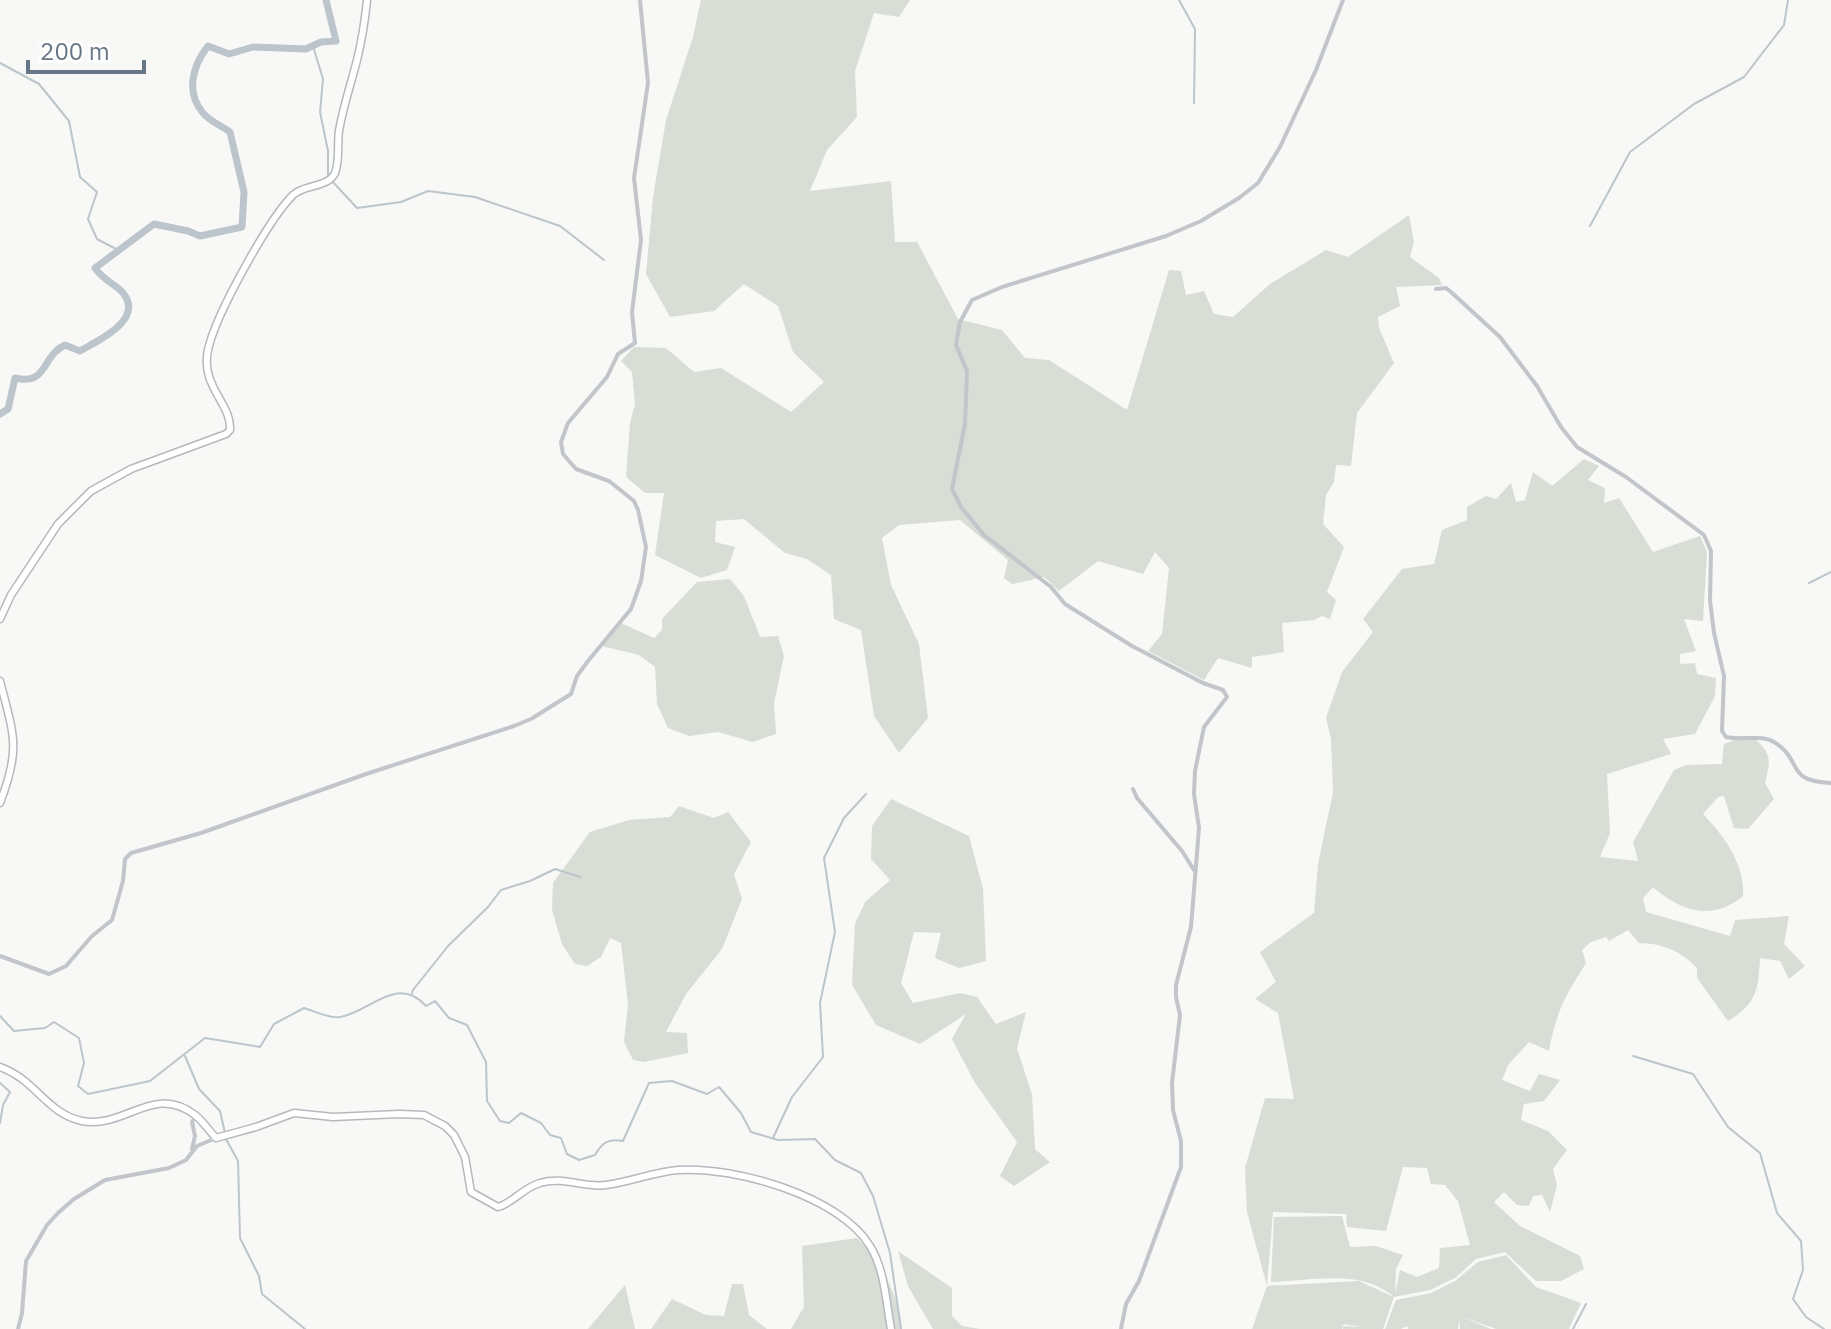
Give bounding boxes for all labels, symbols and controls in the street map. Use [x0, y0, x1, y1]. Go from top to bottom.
scale bar [28, 24, 144, 74]
text: 200 m [40, 35, 110, 67]

